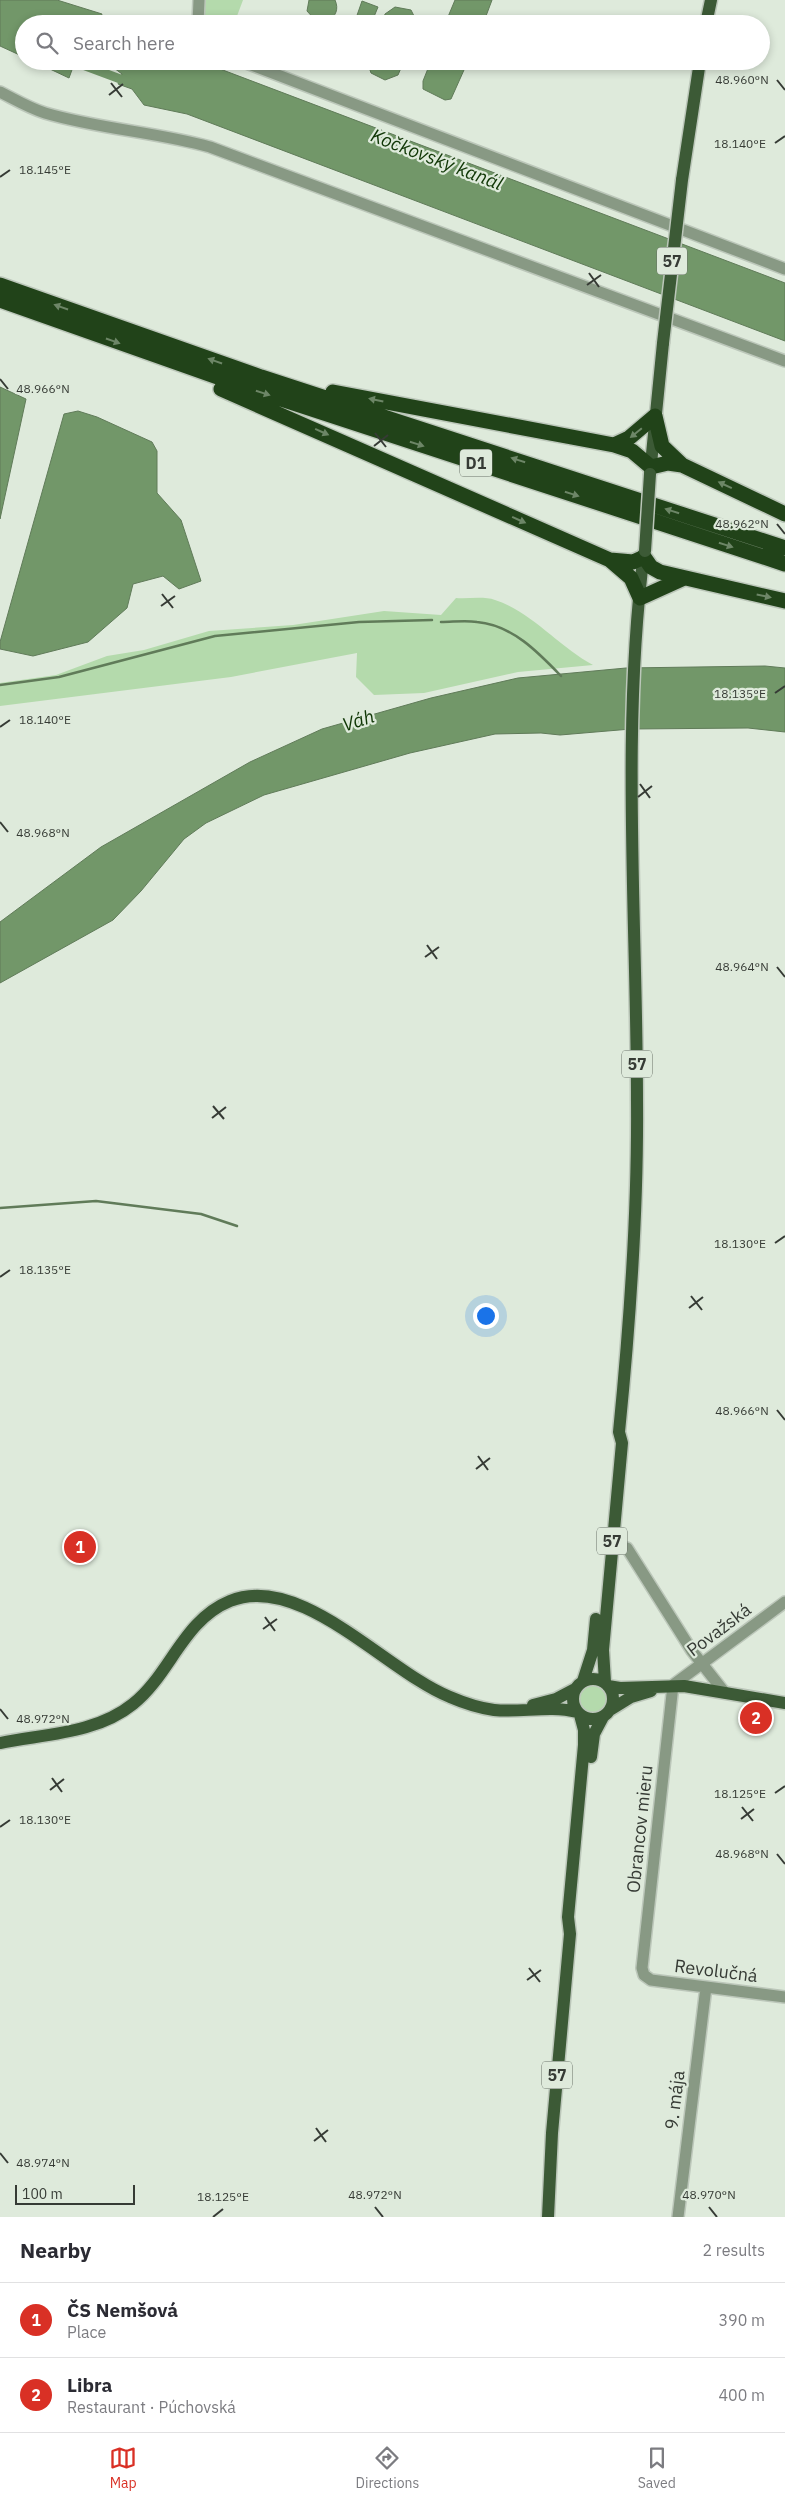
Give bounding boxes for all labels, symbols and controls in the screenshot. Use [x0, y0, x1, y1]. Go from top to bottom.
search box [15, 15, 770, 70]
icon: search [33, 29, 61, 57]
text: Search here [73, 31, 175, 55]
text: 48.960°N [715, 72, 769, 87]
water label: Kočkovský kanál [368, 123, 506, 195]
text: 18.140°E [714, 136, 766, 151]
text: 18.145°E [19, 162, 71, 177]
road number: 57 [657, 248, 687, 274]
one-way arrow [53, 303, 68, 311]
one-way arrow [106, 337, 121, 345]
one-way arrow [207, 356, 222, 364]
text: 48.966°N [16, 381, 70, 396]
one-way arrow [255, 390, 270, 397]
one-way arrow [368, 396, 384, 404]
one-way arrow [629, 427, 642, 438]
one-way arrow [315, 429, 329, 437]
one-way arrow [410, 440, 425, 448]
road number: D1 [460, 449, 492, 476]
one-way arrow [510, 456, 525, 464]
one-way arrow [718, 481, 732, 489]
one-way arrow [564, 491, 579, 498]
one-way arrow [665, 507, 680, 514]
one-way arrow [512, 516, 526, 524]
text: 48.962°N [715, 516, 769, 531]
one-way arrow [719, 541, 734, 549]
one-way arrow [756, 593, 772, 601]
text: 18.135°E [714, 686, 766, 701]
water label: Váh [339, 704, 377, 736]
text: 18.140°E [19, 712, 71, 727]
text: 48.968°N [16, 825, 70, 840]
text: 48.964°N [715, 959, 769, 974]
road number: 57 [622, 1050, 652, 1078]
text: 18.130°E [714, 1236, 766, 1251]
text: 18.135°E [19, 1262, 71, 1277]
your location [473, 1303, 499, 1329]
text: 48.966°N [715, 1403, 769, 1418]
pin: 1 [64, 1528, 96, 1566]
road number: 57 [597, 1528, 627, 1554]
street label: Považská [682, 1598, 756, 1661]
pin: 2 [740, 1699, 772, 1737]
text: 48.972°N [16, 1711, 70, 1726]
street label: Obrancov mieru [621, 1764, 658, 1894]
text: 18.125°E [714, 1786, 766, 1801]
text: 18.130°E [19, 1812, 71, 1827]
text: 48.968°N [715, 1846, 769, 1861]
street label: Revolučná [673, 1954, 759, 1987]
road number: 57 [542, 2062, 572, 2088]
street label: 9. mája [659, 2069, 690, 2131]
text: 48.974°N [16, 2155, 70, 2170]
scale bar [15, 2182, 135, 2205]
text: 100 m [22, 2185, 63, 2203]
text: 48.972°N [348, 2187, 402, 2202]
text: 48.970°N [682, 2187, 736, 2202]
text: 18.125°E [197, 2189, 249, 2204]
text: Nearby [20, 2236, 91, 2264]
text: 2 results [702, 2240, 765, 2260]
text: ČS Nemšová [67, 2298, 178, 2322]
text: 1 [31, 2310, 41, 2330]
text: 390 m [718, 2310, 765, 2330]
text: Place [67, 2322, 106, 2342]
text: Libra [67, 2373, 112, 2397]
text: 2 [31, 2385, 41, 2405]
text: 400 m [718, 2385, 765, 2405]
text: Restaurant · Púchovská [67, 2397, 236, 2417]
tab: Map [109, 2444, 137, 2492]
tab: Directions [356, 2444, 419, 2492]
tab: Saved [638, 2444, 676, 2492]

